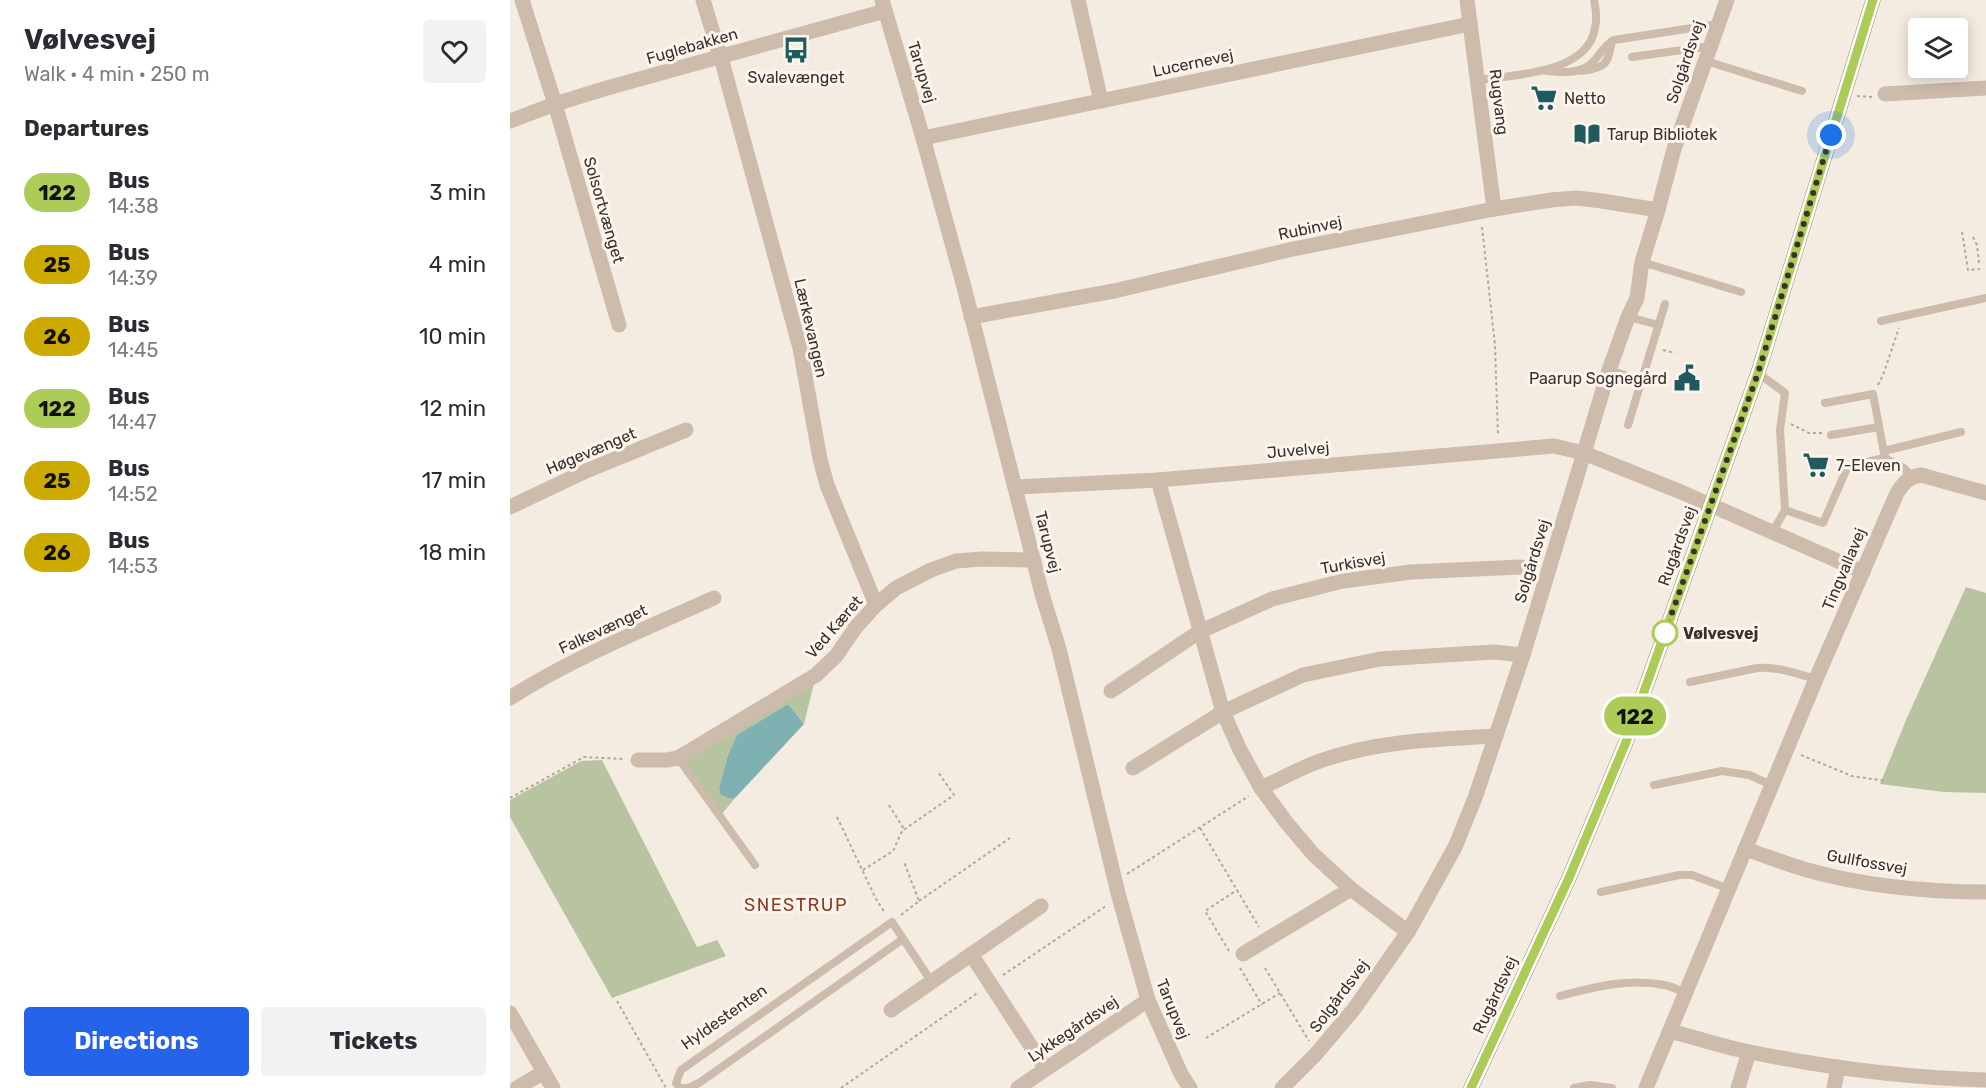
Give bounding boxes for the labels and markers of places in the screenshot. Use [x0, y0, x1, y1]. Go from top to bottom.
bus stop icon: Svalevænget [781, 35, 811, 65]
place label: Svalevænget [747, 68, 845, 87]
supermarket icon: Netto [1529, 83, 1559, 113]
place label: Netto [1564, 89, 1606, 108]
library icon: Tarup Bibliotek [1572, 119, 1602, 149]
place label: Tarup Bibliotek [1607, 125, 1718, 144]
public building icon: Paarup Sognegård [1672, 363, 1702, 393]
place label: Paarup Sognegård [1529, 369, 1667, 388]
supermarket icon: 7-Eleven [1801, 450, 1831, 480]
place label: 7-Eleven [1836, 456, 1901, 475]
marker: Vølvesvej [1652, 620, 1678, 646]
place label: Vølvesvej [1683, 624, 1758, 643]

